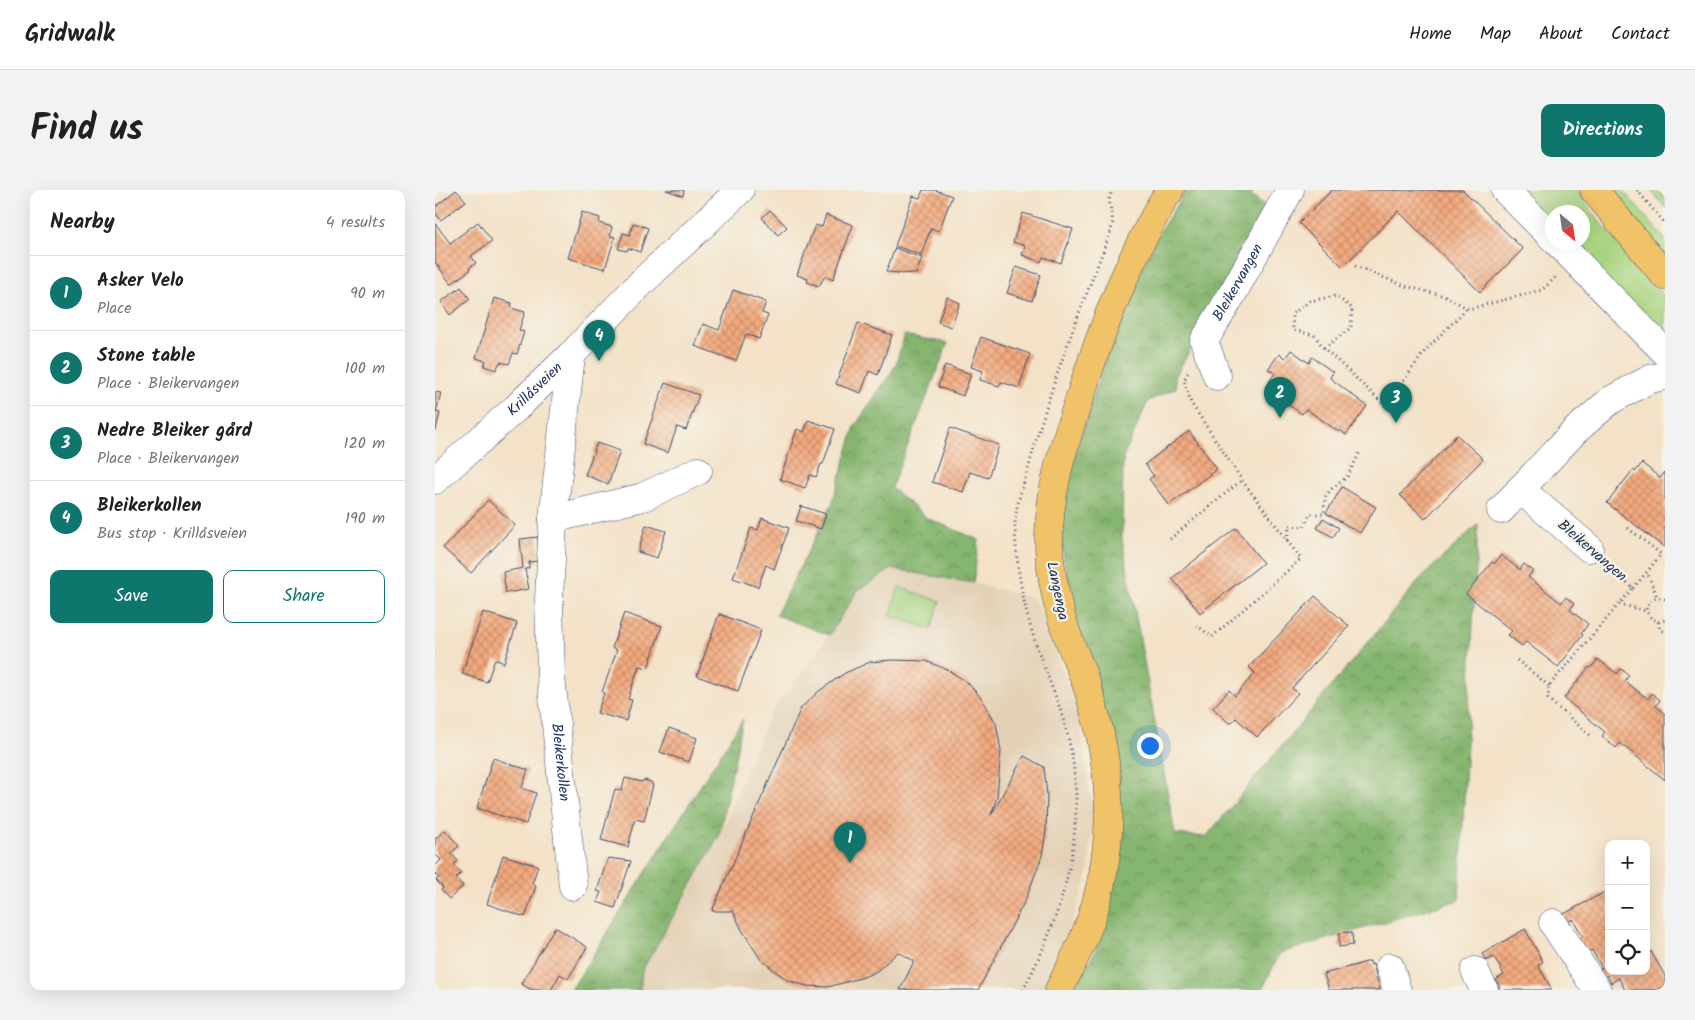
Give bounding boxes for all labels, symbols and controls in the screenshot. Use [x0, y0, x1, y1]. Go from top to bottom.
text: Gridwalk [25, 15, 115, 54]
text: Home [1409, 20, 1452, 49]
text: Map [1480, 20, 1511, 49]
text: About [1539, 20, 1583, 49]
text: Contact [1611, 20, 1670, 49]
text: Find us [30, 102, 143, 158]
button: Directions [1541, 104, 1665, 157]
north arrow [1545, 205, 1590, 250]
text: Nearby [50, 206, 115, 239]
text: 4 results [326, 210, 385, 235]
street label: Bleikervangen [1206, 240, 1270, 326]
text: Asker Velo [97, 266, 184, 296]
text: 1 [64, 281, 68, 306]
text: 90 m [350, 281, 385, 306]
text: Place [97, 296, 131, 321]
pin: 4 [583, 320, 615, 361]
text: Stone table [97, 341, 195, 371]
text: 2 [61, 356, 71, 381]
text: 100 m [345, 356, 385, 381]
street label: Krillåsveien [502, 357, 569, 422]
text: Place · Bleikervangen [97, 371, 239, 396]
pin: 2 [1264, 377, 1296, 418]
pin: 3 [1380, 382, 1412, 423]
text: Nedre Bleiker gård [97, 416, 252, 446]
text: 3 [62, 431, 70, 456]
text: 120 m [344, 431, 385, 456]
text: Place · Bleikervangen [97, 446, 239, 471]
text: Bleikerkollen [97, 491, 202, 521]
text: 4 [62, 506, 70, 531]
text: 190 m [345, 506, 385, 531]
street label: Bleikervangen [1552, 514, 1632, 588]
text: Bus stop · Krillåsveien [97, 521, 247, 546]
street label: Langenga [1039, 560, 1075, 622]
button: Save [50, 570, 213, 623]
button: Share [223, 570, 385, 623]
street label: Bleikerkollen [544, 722, 576, 803]
your location [1137, 733, 1163, 759]
pin: 1 [834, 822, 866, 863]
map controls [1605, 840, 1650, 975]
button: + [1605, 840, 1650, 885]
button: − [1605, 885, 1650, 930]
button: locate [1605, 930, 1650, 975]

